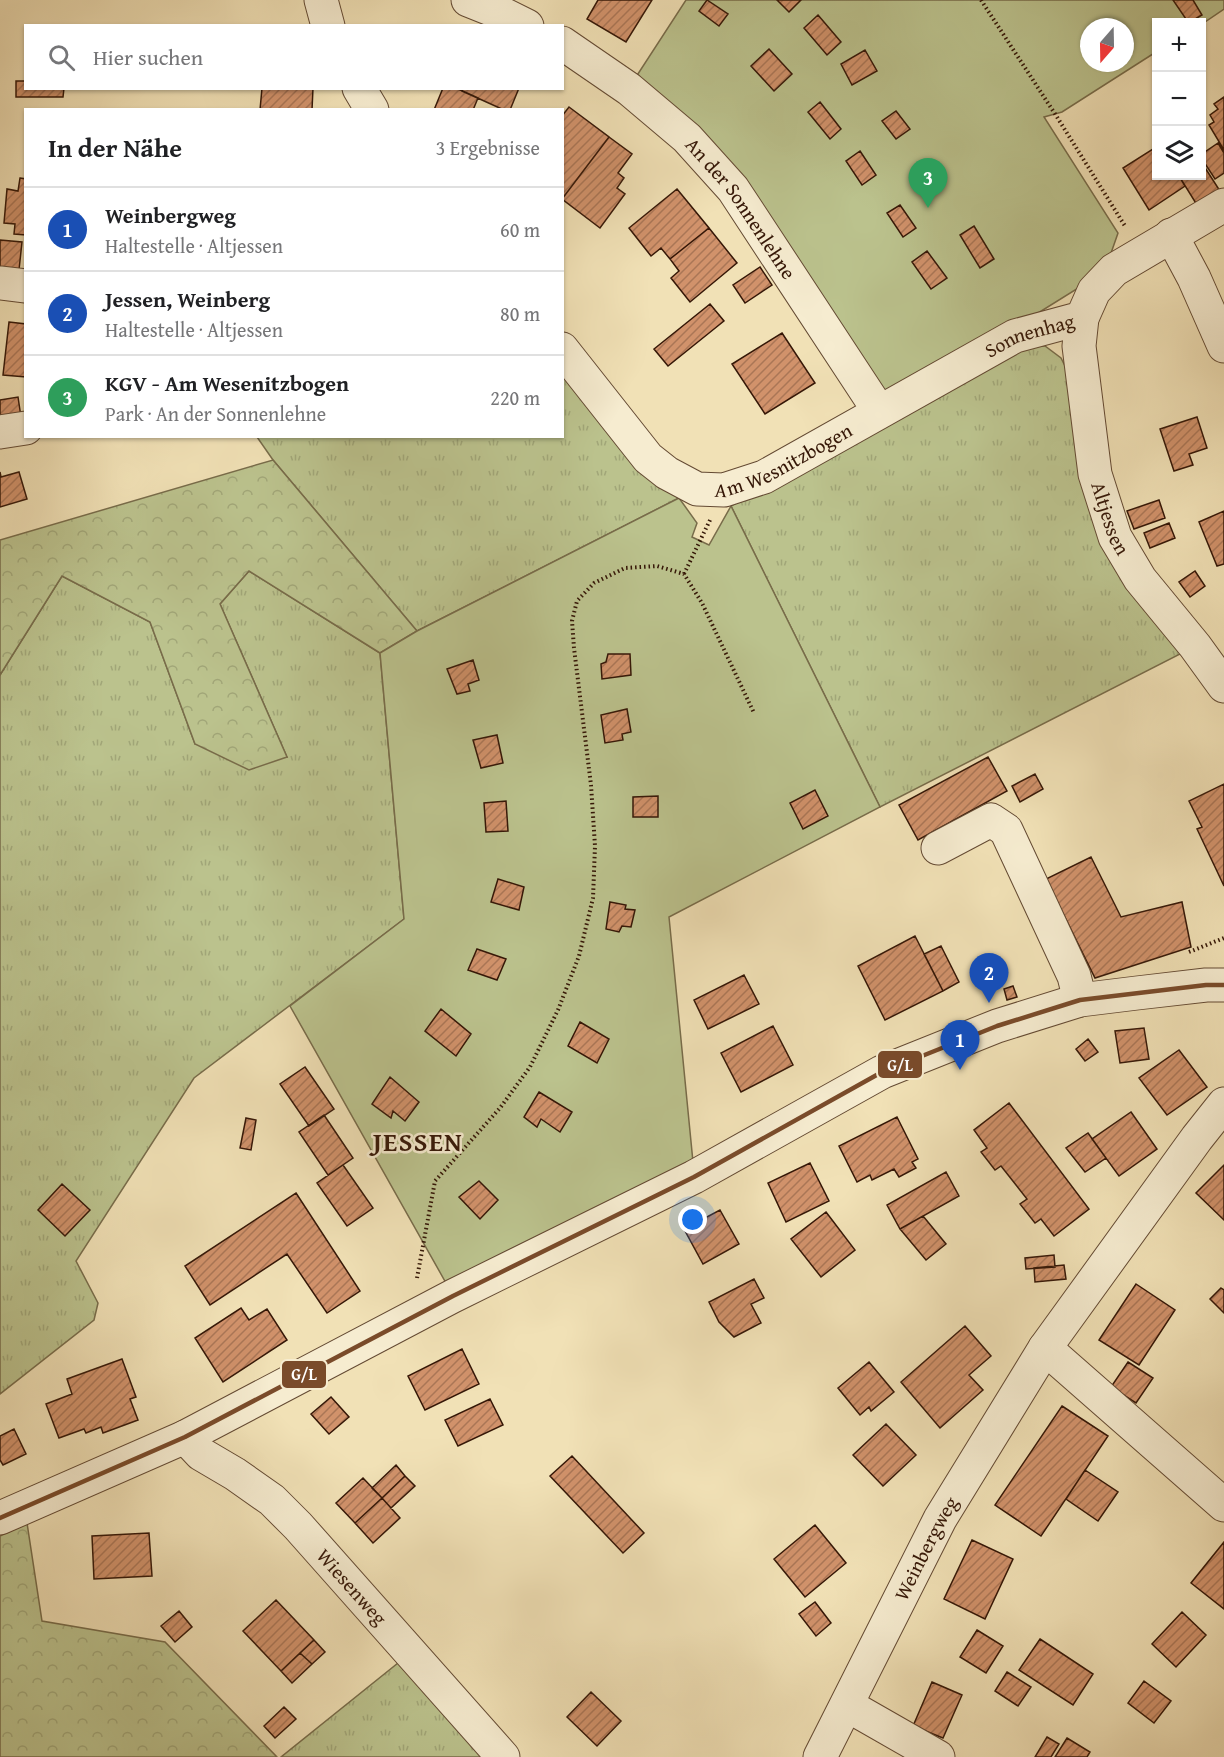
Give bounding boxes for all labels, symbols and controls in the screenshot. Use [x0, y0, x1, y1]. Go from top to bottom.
north arrow [1080, 18, 1134, 72]
map controls [1152, 18, 1206, 180]
button: + [1152, 18, 1206, 72]
search box [24, 24, 564, 90]
icon: search [45, 41, 78, 74]
text: Hier suchen [93, 41, 203, 73]
button: − [1152, 72, 1206, 126]
button: layers [1152, 126, 1206, 180]
text: In der Nähe [48, 128, 182, 167]
street label: An der Sonnenlehne [679, 131, 803, 285]
text: 3 Ergebnisse [436, 133, 540, 162]
pin: 3 [908, 158, 948, 208]
text: Weinbergweg [105, 199, 236, 231]
text: 1 [62, 215, 73, 244]
text: 60 m [500, 215, 540, 244]
text: Haltestelle · Altjessen [105, 231, 283, 260]
text: Jessen, Weinberg [105, 283, 270, 315]
text: 2 [62, 299, 73, 328]
text: 80 m [500, 299, 540, 328]
street label: Sonnenhag [979, 306, 1077, 364]
text: Haltestelle · Altjessen [105, 315, 283, 344]
text: KGV - Am Wesenitzbogen [105, 367, 349, 399]
text: 3 [62, 383, 73, 412]
text: 220 m [490, 383, 540, 412]
text: Park · An der Sonnenlehne [105, 399, 326, 428]
street label: Am Wesnitzbogen [714, 415, 857, 504]
street label: Altjessen [1084, 478, 1138, 560]
pin: 2 [970, 954, 1008, 1003]
pin: 1 [940, 1020, 980, 1070]
line badge: G/L [877, 1050, 923, 1079]
text: G/L [887, 1053, 914, 1077]
district label: JESSEN [369, 1122, 463, 1161]
your location [678, 1205, 707, 1234]
line badge: G/L [281, 1360, 327, 1389]
text: G/L [291, 1362, 318, 1386]
street label: Weinbergweg [886, 1490, 965, 1605]
street label: Wiesenweg [310, 1542, 394, 1631]

